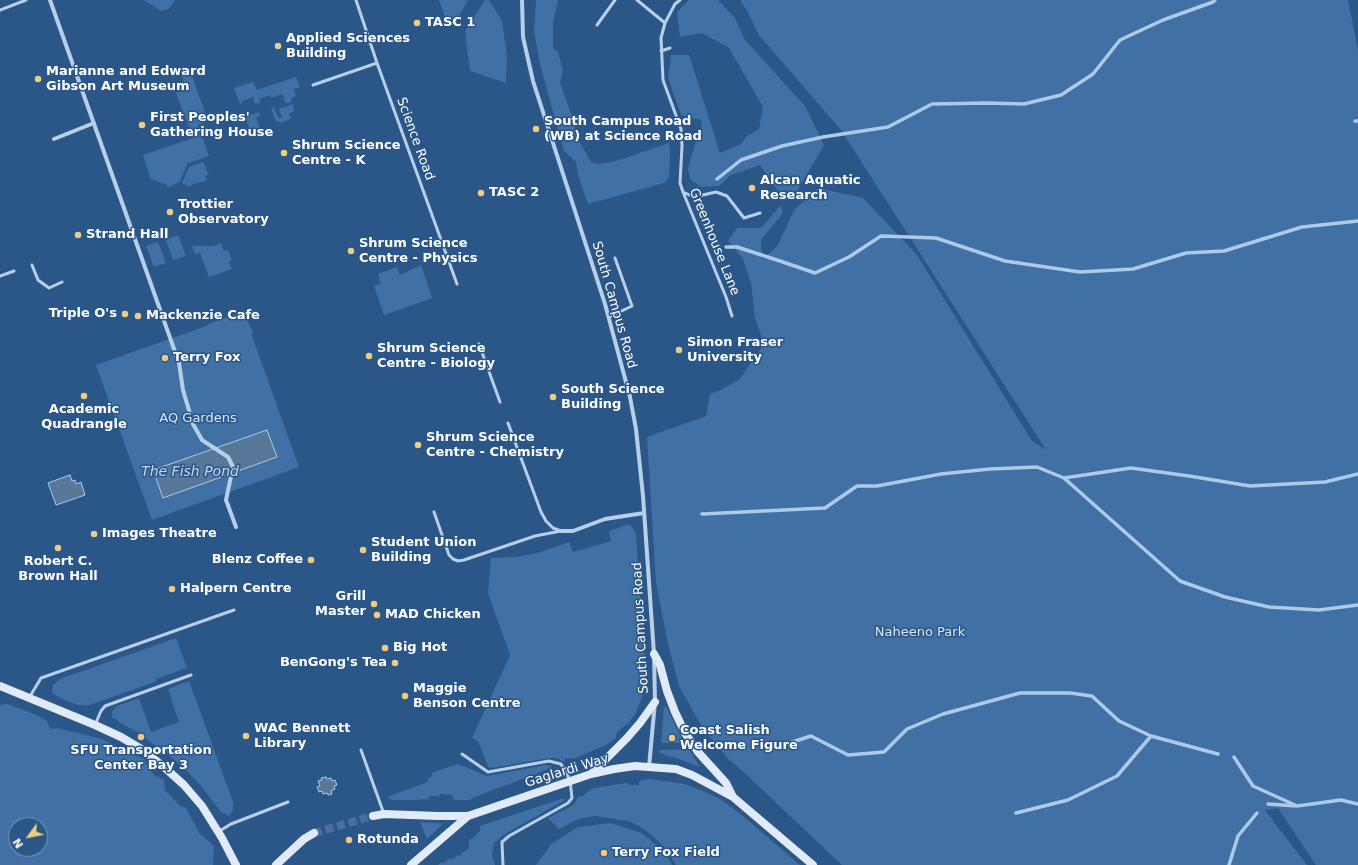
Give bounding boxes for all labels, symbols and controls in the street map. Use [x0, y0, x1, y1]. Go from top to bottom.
place label: TASC 1 [425, 15, 475, 31]
marker: TASC 1 [412, 18, 422, 28]
place label: Applied Sciences Building [286, 31, 410, 62]
marker: Applied Sciences Building [273, 41, 283, 51]
place label: Marianne and Edward Gibson Art Museum [46, 64, 206, 95]
marker: Marianne and Edward Gibson Art Museum [33, 74, 43, 84]
street label: Science Road [393, 95, 437, 183]
place label: First Peoples' Gathering House [150, 110, 273, 141]
place label: South Campus Road (WB) at Science Road [544, 114, 702, 145]
marker: First Peoples' Gathering House [137, 120, 147, 130]
marker: South Campus Road (WB) at Science Road [531, 124, 541, 134]
place label: Shrum Science Centre - K [292, 138, 400, 169]
marker: Shrum Science Centre - K [279, 148, 289, 158]
place label: Alcan Aquatic Research [760, 173, 861, 204]
marker: Alcan Aquatic Research [747, 183, 757, 193]
place label: TASC 2 [489, 185, 539, 201]
street label: Greenhouse Lane [685, 186, 743, 298]
marker: TASC 2 [476, 188, 486, 198]
place label: Trottier Observatory [178, 197, 269, 228]
marker: Trottier Observatory [165, 207, 175, 217]
place label: Strand Hall [86, 227, 168, 243]
marker: Strand Hall [73, 230, 83, 240]
place label: Shrum Science Centre - Physics [359, 236, 477, 267]
street label: South Campus Road [588, 240, 640, 370]
marker: Shrum Science Centre - Physics [346, 246, 356, 256]
place label: Triple O's [49, 306, 117, 322]
place label: Mackenzie Cafe [146, 308, 260, 324]
marker: Triple O's [120, 309, 130, 319]
marker: Mackenzie Cafe [133, 311, 143, 321]
place label: Simon Fraser University [687, 335, 783, 366]
place label: Shrum Science Centre - Biology [377, 341, 495, 372]
marker: Simon Fraser University [674, 345, 684, 355]
place label: Terry Fox [173, 350, 240, 366]
marker: Shrum Science Centre - Biology [364, 351, 374, 361]
marker: Terry Fox [160, 353, 170, 363]
place label: South Science Building [561, 382, 665, 413]
marker: Academic Quadrangle [79, 391, 89, 401]
marker: South Science Building [548, 392, 558, 402]
place label: Academic Quadrangle [41, 402, 127, 433]
park label: AQ Gardens [159, 411, 237, 427]
place label: Shrum Science Centre - Chemistry [426, 430, 564, 461]
marker: Shrum Science Centre - Chemistry [413, 440, 423, 450]
water label: The Fish Pond [141, 464, 239, 480]
place label: Images Theatre [102, 526, 217, 542]
marker: Images Theatre [89, 529, 99, 539]
place label: Student Union Building [371, 535, 476, 566]
marker: Robert C. Brown Hall [53, 543, 63, 553]
marker: Student Union Building [358, 545, 368, 555]
place label: Blenz Coffee [212, 552, 303, 568]
place label: Robert C. Brown Hall [18, 554, 98, 585]
marker: Blenz Coffee [306, 555, 316, 565]
street label: South Campus Road [630, 562, 652, 694]
place label: Halpern Centre [180, 581, 291, 597]
marker: Halpern Centre [167, 584, 177, 594]
place label: Grill Master [315, 589, 366, 620]
marker: Grill Master [369, 599, 379, 609]
place label: MAD Chicken [385, 607, 481, 623]
marker: MAD Chicken [372, 610, 382, 620]
park label: Naheeno Park [875, 625, 965, 641]
place label: Big Hot [393, 640, 447, 656]
marker: Big Hot [380, 643, 390, 653]
place label: BenGong's Tea [280, 655, 387, 671]
marker: BenGong's Tea [390, 658, 400, 668]
place label: Maggie Benson Centre [413, 681, 520, 712]
marker: Maggie Benson Centre [400, 691, 410, 701]
place label: WAC Bennett Library [254, 721, 350, 752]
place label: Coast Salish Welcome Figure [680, 723, 798, 754]
marker: WAC Bennett Library [241, 731, 251, 741]
marker: SFU Transportation Center Bay 3 [136, 732, 146, 742]
marker: Coast Salish Welcome Figure [667, 733, 677, 743]
place label: SFU Transportation Center Bay 3 [70, 743, 212, 774]
street label: Gaglardi Way [523, 751, 611, 791]
north arrow [8, 817, 48, 857]
place label: Rotunda [357, 832, 419, 848]
marker: Rotunda [344, 835, 354, 845]
text: N [10, 836, 26, 851]
place label: Terry Fox Field [612, 845, 720, 861]
marker: Terry Fox Field [599, 848, 609, 858]

